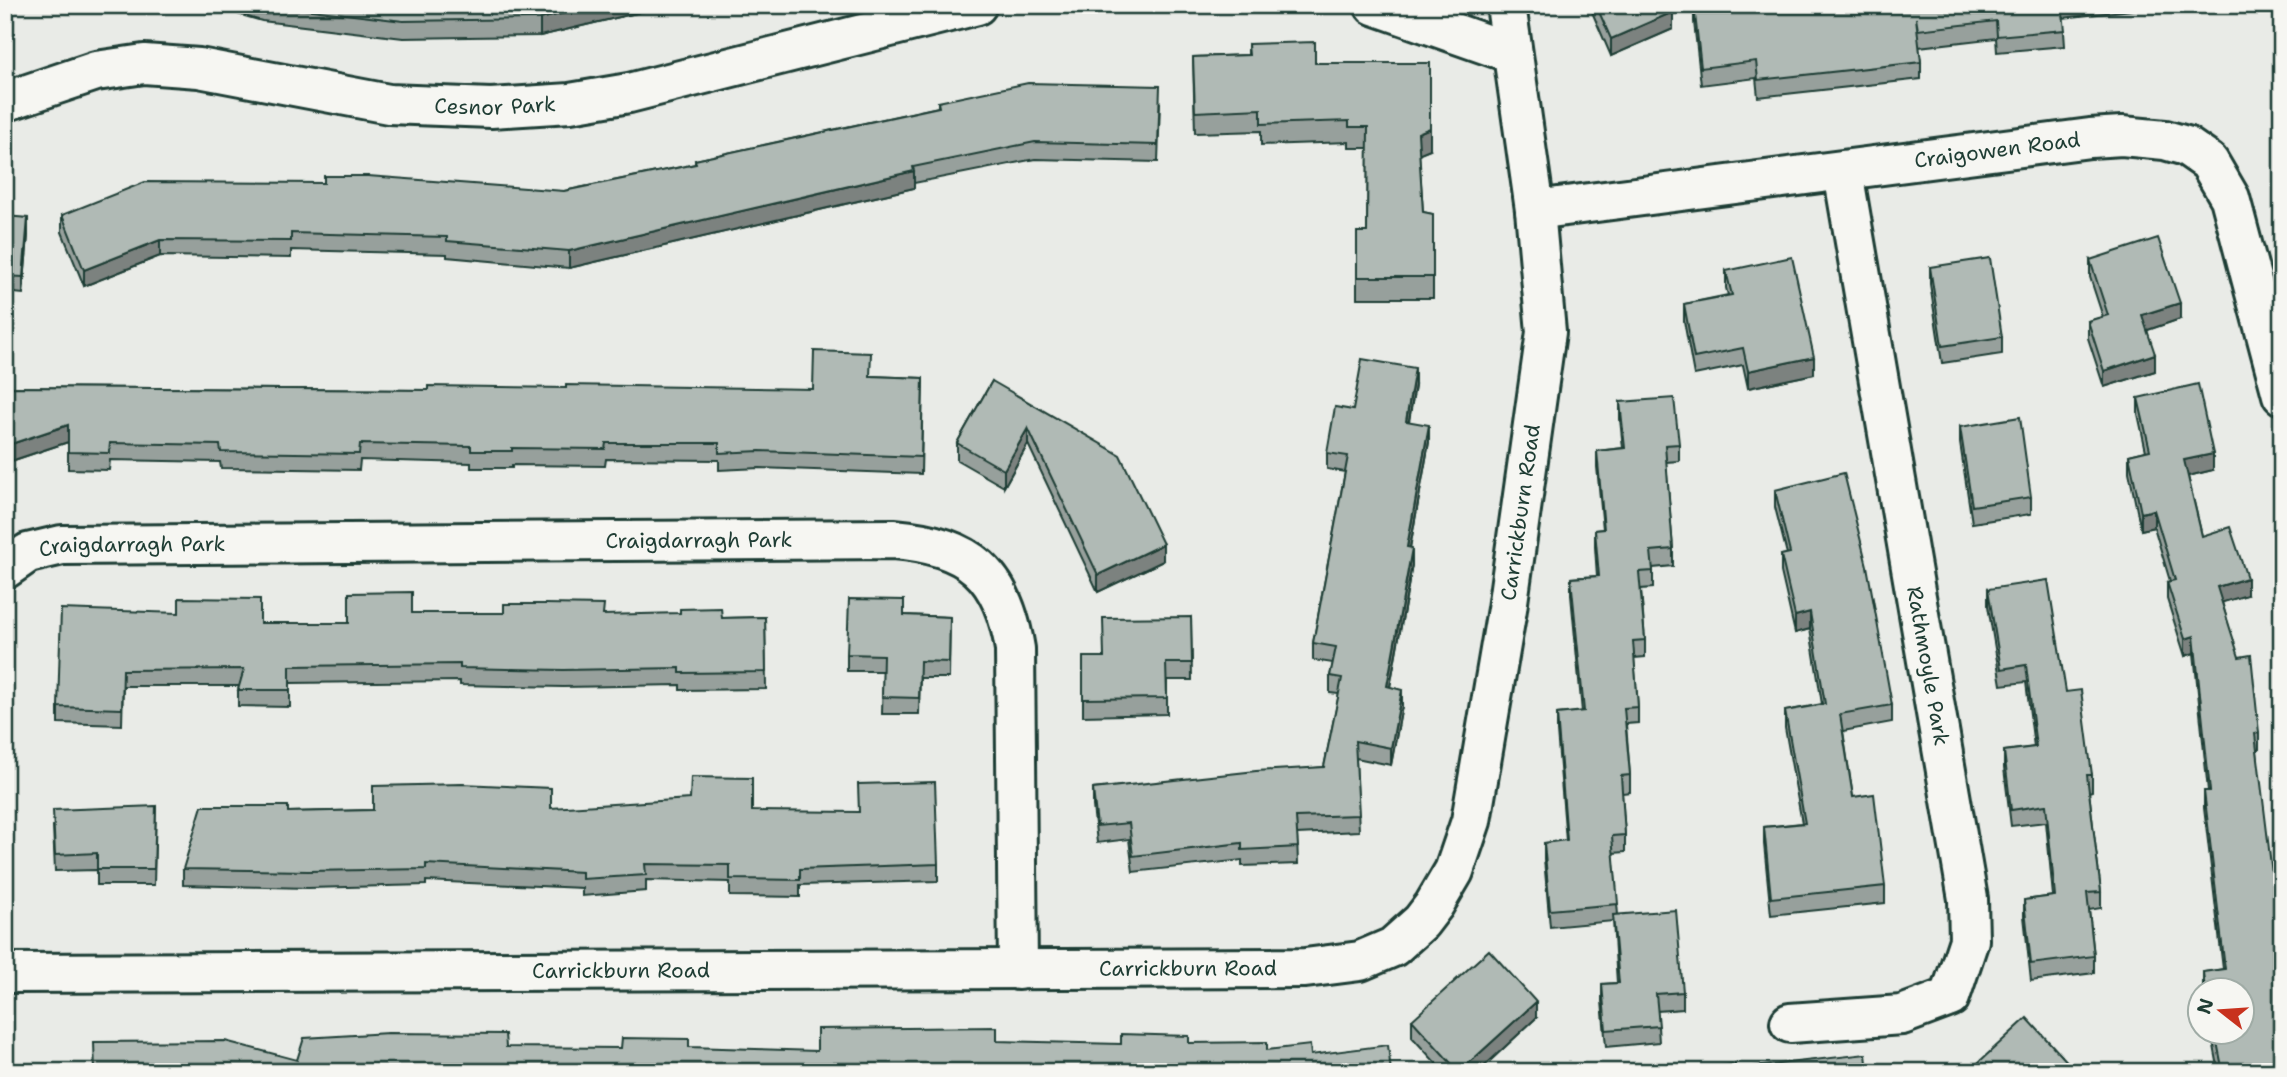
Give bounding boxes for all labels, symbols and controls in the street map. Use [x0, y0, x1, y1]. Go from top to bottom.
street label: Cesnor Park [434, 90, 557, 122]
street label: Craigowen Road [1912, 125, 2082, 175]
street label: Carrickburn Road [1494, 422, 1547, 603]
street label: Craigdarragh Park [605, 526, 793, 555]
street label: Craigdarragh Park [36, 530, 226, 564]
street label: Rathmoyle Park [1900, 584, 1956, 748]
street label: Carrickburn Road [1099, 954, 1277, 983]
street label: Carrickburn Road [532, 956, 710, 985]
north arrow [2186, 976, 2256, 1046]
text: N [2191, 995, 2219, 1017]

